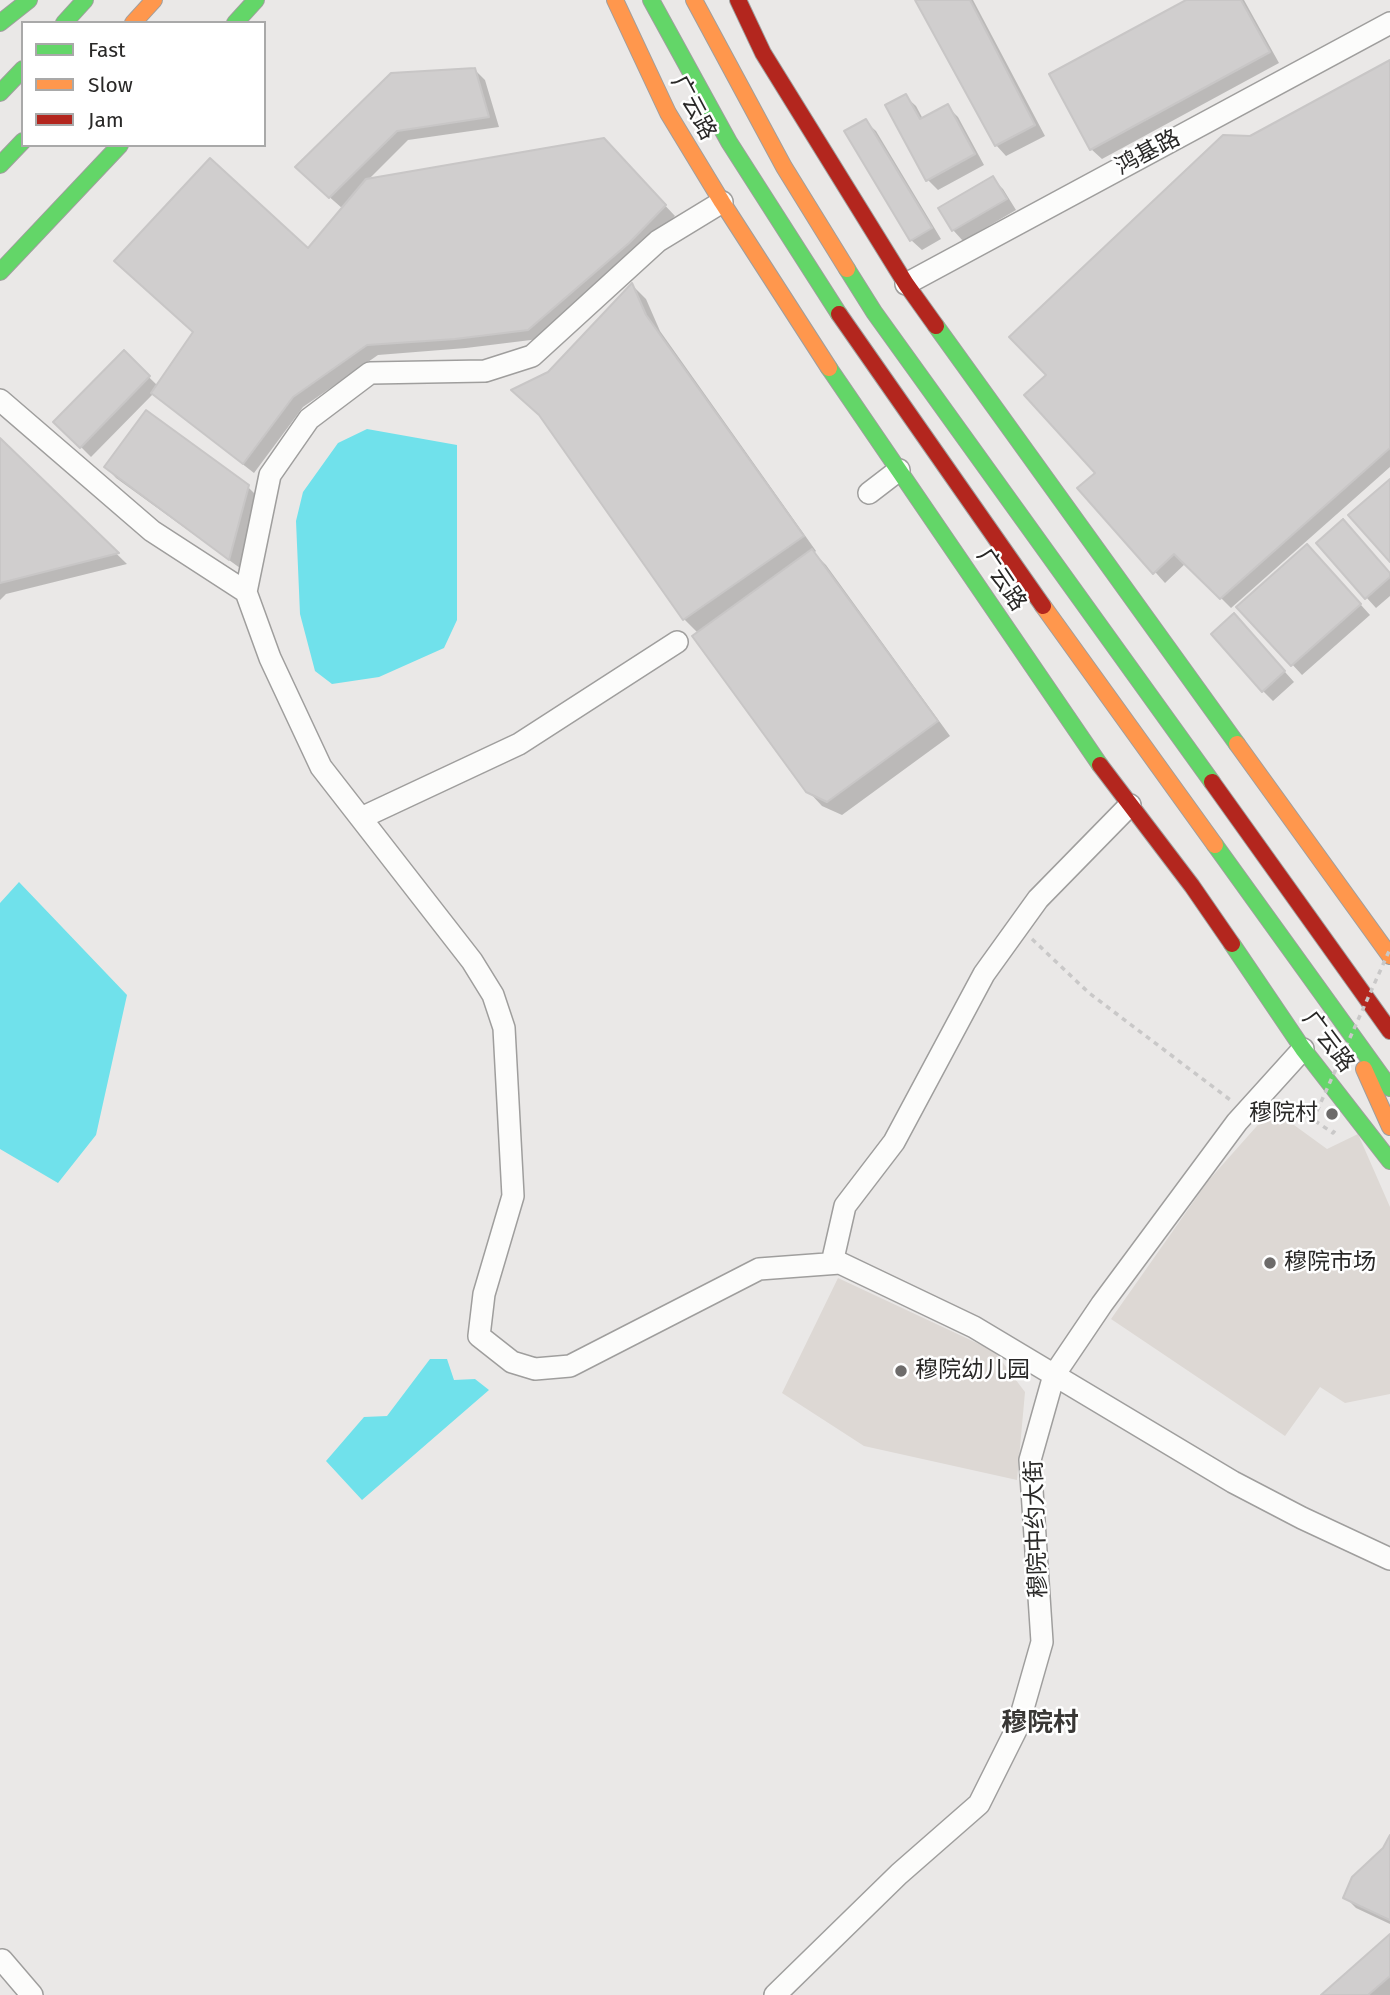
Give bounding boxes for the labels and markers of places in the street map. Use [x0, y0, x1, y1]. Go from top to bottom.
place label: 穆院村 [1249, 1100, 1318, 1128]
marker: 穆院村 [1324, 1106, 1340, 1122]
place label: 穆院市场 [1284, 1249, 1376, 1277]
marker: 穆院市场 [1262, 1255, 1278, 1271]
place label: 穆院幼儿园 [915, 1357, 1030, 1385]
marker: 穆院幼儿园 [893, 1363, 909, 1379]

